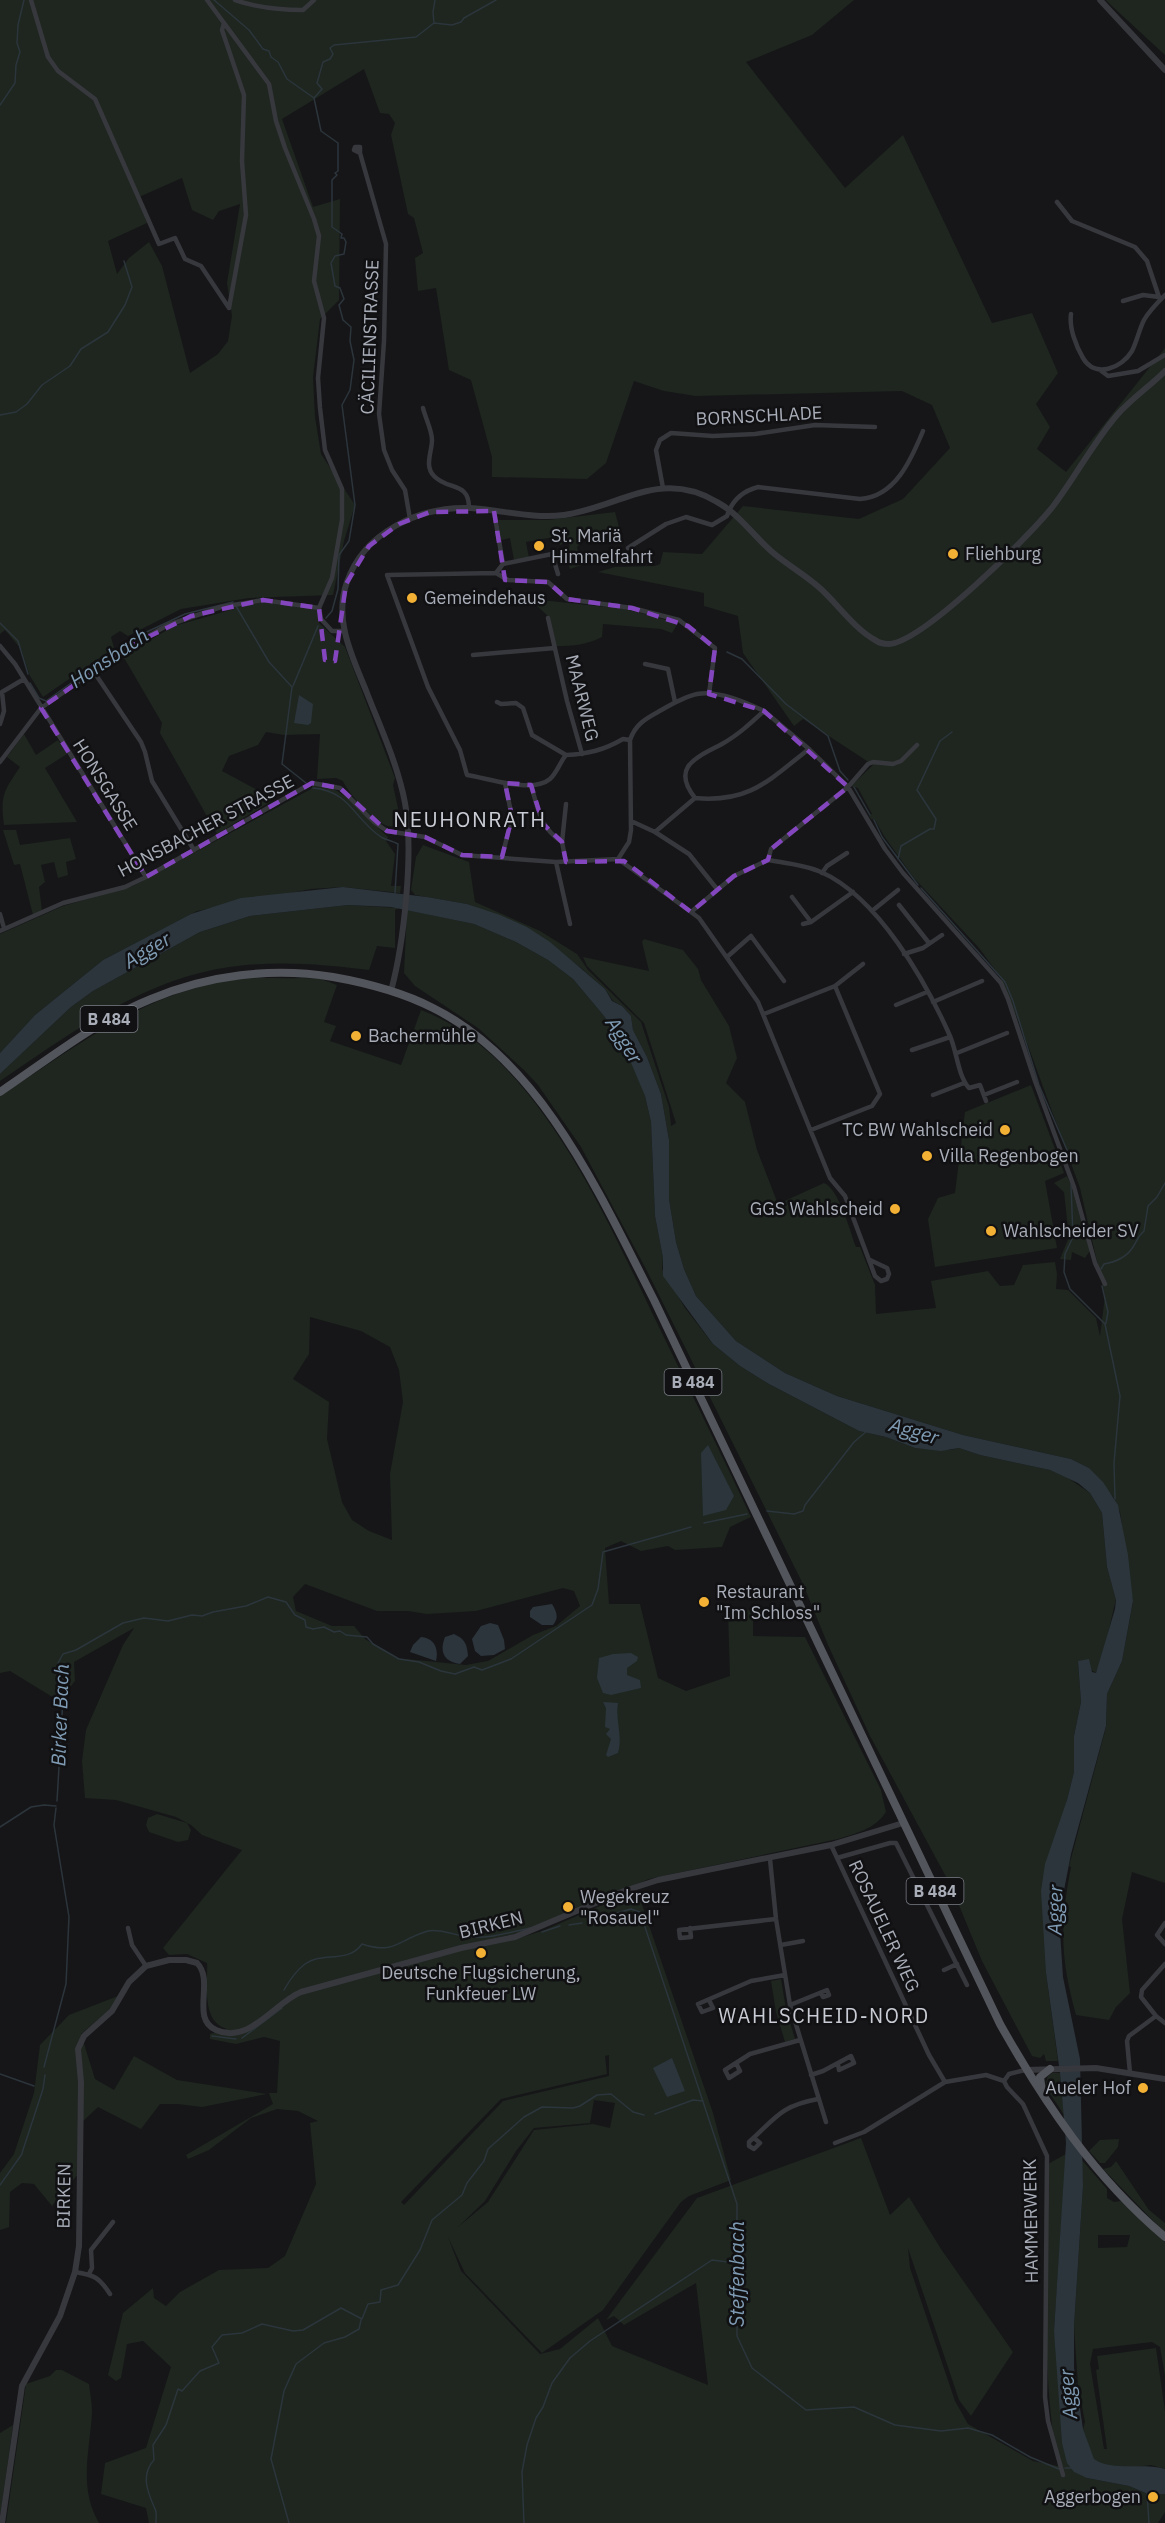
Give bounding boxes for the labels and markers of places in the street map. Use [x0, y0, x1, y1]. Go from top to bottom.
place label: St. Mariä Himmelfahrt [551, 524, 653, 568]
marker: St. Mariä Himmelfahrt [532, 539, 546, 553]
place label: Fliehburg [965, 542, 1041, 565]
marker: Fliehburg [946, 547, 960, 561]
place label: Gemeindehaus [424, 586, 546, 609]
marker: Gemeindehaus [405, 591, 419, 605]
place label: Bachermühle [368, 1024, 476, 1047]
marker: Bachermühle [349, 1029, 363, 1043]
place label: TC BW Wahlscheid [842, 1118, 993, 1141]
marker: TC BW Wahlscheid [998, 1123, 1012, 1137]
place label: Villa Regenbogen [939, 1144, 1079, 1167]
marker: Villa Regenbogen [920, 1149, 934, 1163]
place label: GGS Wahlscheid [750, 1197, 883, 1220]
marker: GGS Wahlscheid [888, 1202, 902, 1216]
place label: Wahlscheider SV [1003, 1219, 1139, 1242]
marker: Wahlscheider SV [984, 1224, 998, 1238]
place label: Restaurant "Im Schloss" [716, 1580, 820, 1624]
marker: Restaurant "Im Schloss" [697, 1595, 711, 1609]
place label: Wegekreuz "Rosauel" [580, 1885, 669, 1929]
marker: Wegekreuz "Rosauel" [561, 1900, 575, 1914]
marker: Deutsche Flugsicherung, Funkfeuer LW [474, 1946, 488, 1960]
place label: Deutsche Flugsicherung, Funkfeuer LW [381, 1961, 581, 2005]
place label: Aueler Hof [1045, 2076, 1131, 2099]
marker: Aueler Hof [1136, 2081, 1150, 2095]
place label: Aggerbogen [1044, 2485, 1141, 2508]
marker: Aggerbogen [1146, 2490, 1160, 2504]

